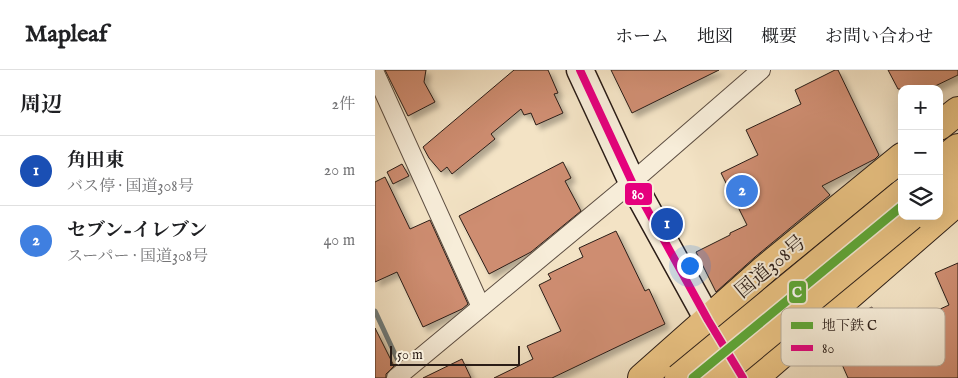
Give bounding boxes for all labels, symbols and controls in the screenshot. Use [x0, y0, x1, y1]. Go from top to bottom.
text: Mapleaf [25, 19, 107, 50]
text: ホーム [615, 26, 669, 49]
text: 地図 [697, 26, 733, 49]
text: 概要 [761, 26, 797, 49]
text: お問い合わせ [825, 26, 933, 49]
map controls [898, 85, 943, 220]
button: + [898, 85, 943, 130]
text: 周辺 [20, 92, 62, 119]
text: 2件 [331, 95, 355, 115]
button: − [898, 130, 943, 175]
text: 角田東 [67, 149, 124, 173]
text: 1 [33, 161, 39, 181]
text: 20 m [324, 161, 355, 181]
pin: 2 [726, 172, 758, 210]
button: layers [898, 175, 943, 220]
text: バス停 · 国道308号 [67, 177, 194, 197]
line badge: 80 [624, 182, 653, 206]
text: 80 [632, 186, 644, 204]
pin: 1 [651, 205, 683, 243]
text: セブン-イレブン [67, 219, 207, 243]
street label: 国道308号 [730, 230, 812, 304]
text: 2 [32, 231, 40, 251]
text: 40 m [323, 231, 355, 251]
text: スーパー · 国道308号 [67, 247, 208, 267]
your location [677, 253, 703, 279]
line badge: C [788, 280, 807, 304]
text: C [792, 284, 802, 302]
legend [781, 308, 945, 366]
text: 地下鉄 C [822, 317, 877, 335]
text: 80 [822, 340, 834, 358]
scale bar [390, 343, 520, 366]
text: 50 m [397, 346, 423, 364]

